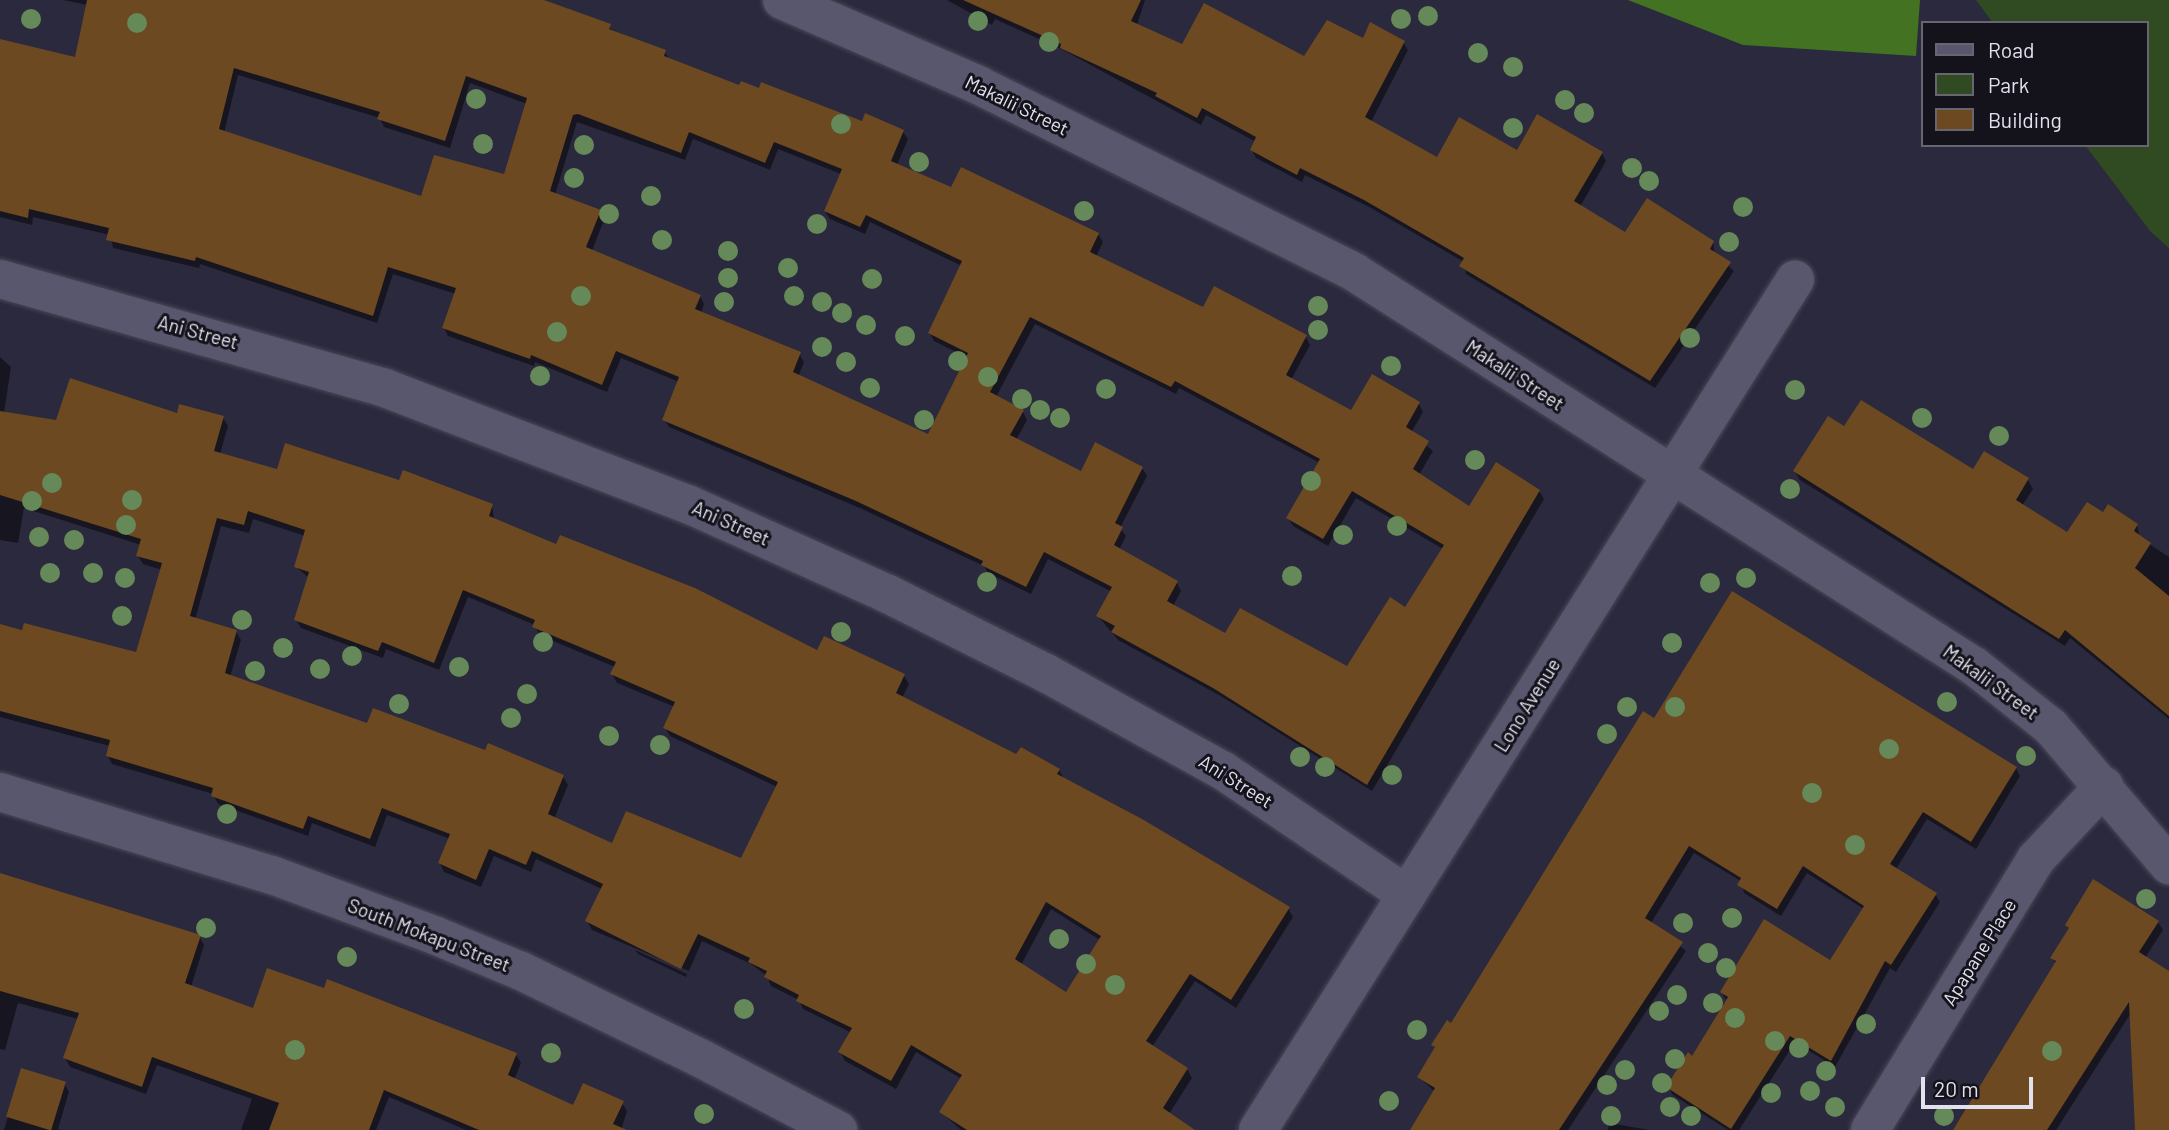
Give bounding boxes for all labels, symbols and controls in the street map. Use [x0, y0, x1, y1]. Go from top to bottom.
legend [1920, 21, 2148, 147]
text: Road [1988, 37, 2034, 62]
street label: Makalii Street [962, 70, 1072, 140]
text: Park [1988, 72, 2029, 97]
text: Building [1988, 107, 2062, 132]
street label: Ani Street [155, 310, 241, 354]
street label: Makalii Street [1462, 335, 1568, 415]
street label: Ani Street [689, 496, 773, 550]
street label: Makalii Street [1939, 640, 2043, 724]
street label: Lono Avenue [1489, 654, 1565, 756]
street label: Ani Street [1195, 750, 1277, 812]
street label: South Mokapu Street [345, 894, 513, 976]
street label: Apapane Place [1937, 895, 2021, 1009]
scale bar [1924, 1064, 2036, 1108]
text: 20 m [1934, 1076, 1979, 1101]

